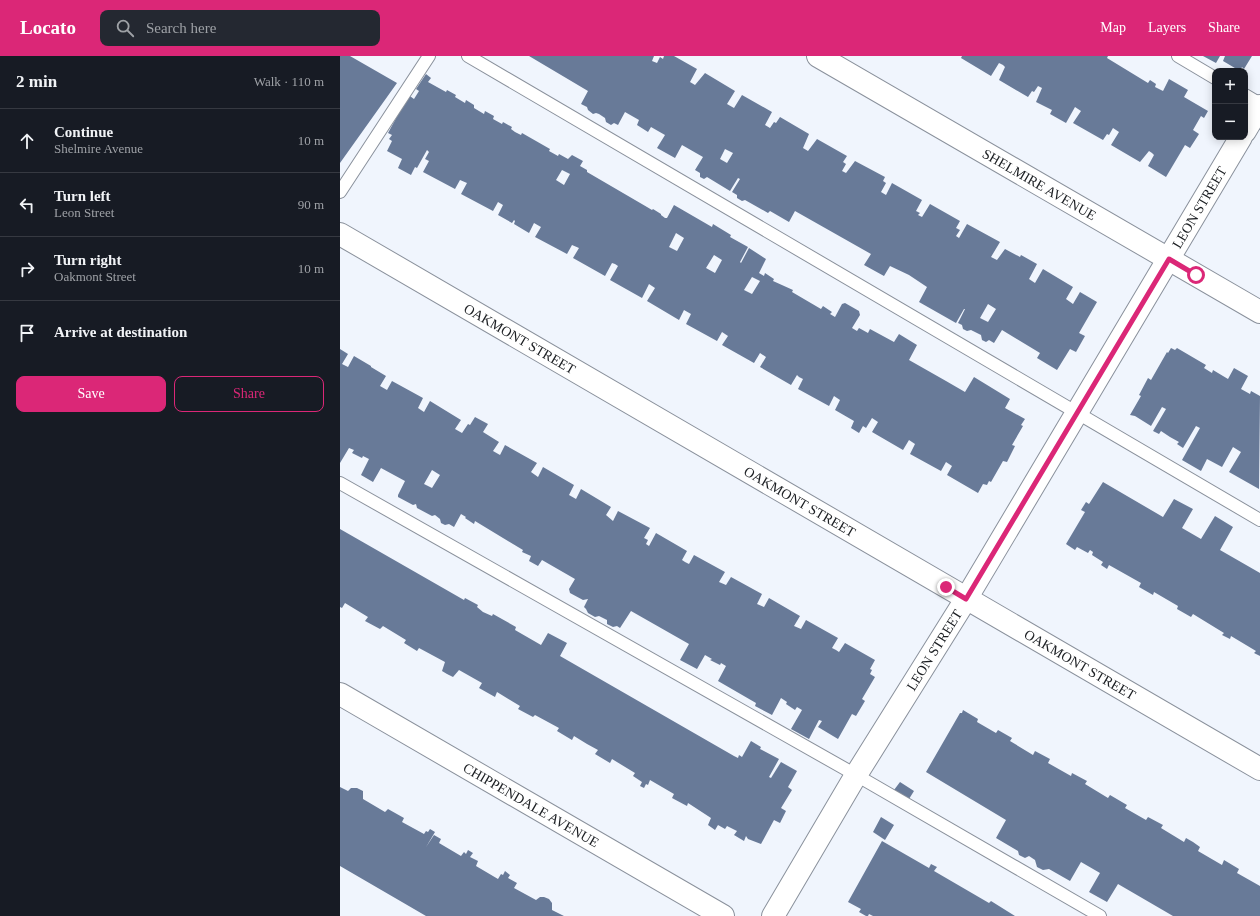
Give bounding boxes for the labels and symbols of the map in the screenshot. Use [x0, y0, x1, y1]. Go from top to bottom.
street label: SHELMIRE AVENUE [980, 146, 1099, 223]
street label: LEON STREET [1169, 163, 1229, 251]
route start [1187, 266, 1205, 284]
street label: OAKMONT STREET [461, 300, 579, 377]
street label: OAKMONT STREET [742, 463, 859, 540]
route end [937, 578, 955, 596]
street label: LEON STREET [903, 607, 965, 693]
street label: OAKMONT STREET [1022, 626, 1139, 703]
street label: CHIPPENDALE AVENUE [461, 760, 602, 850]

